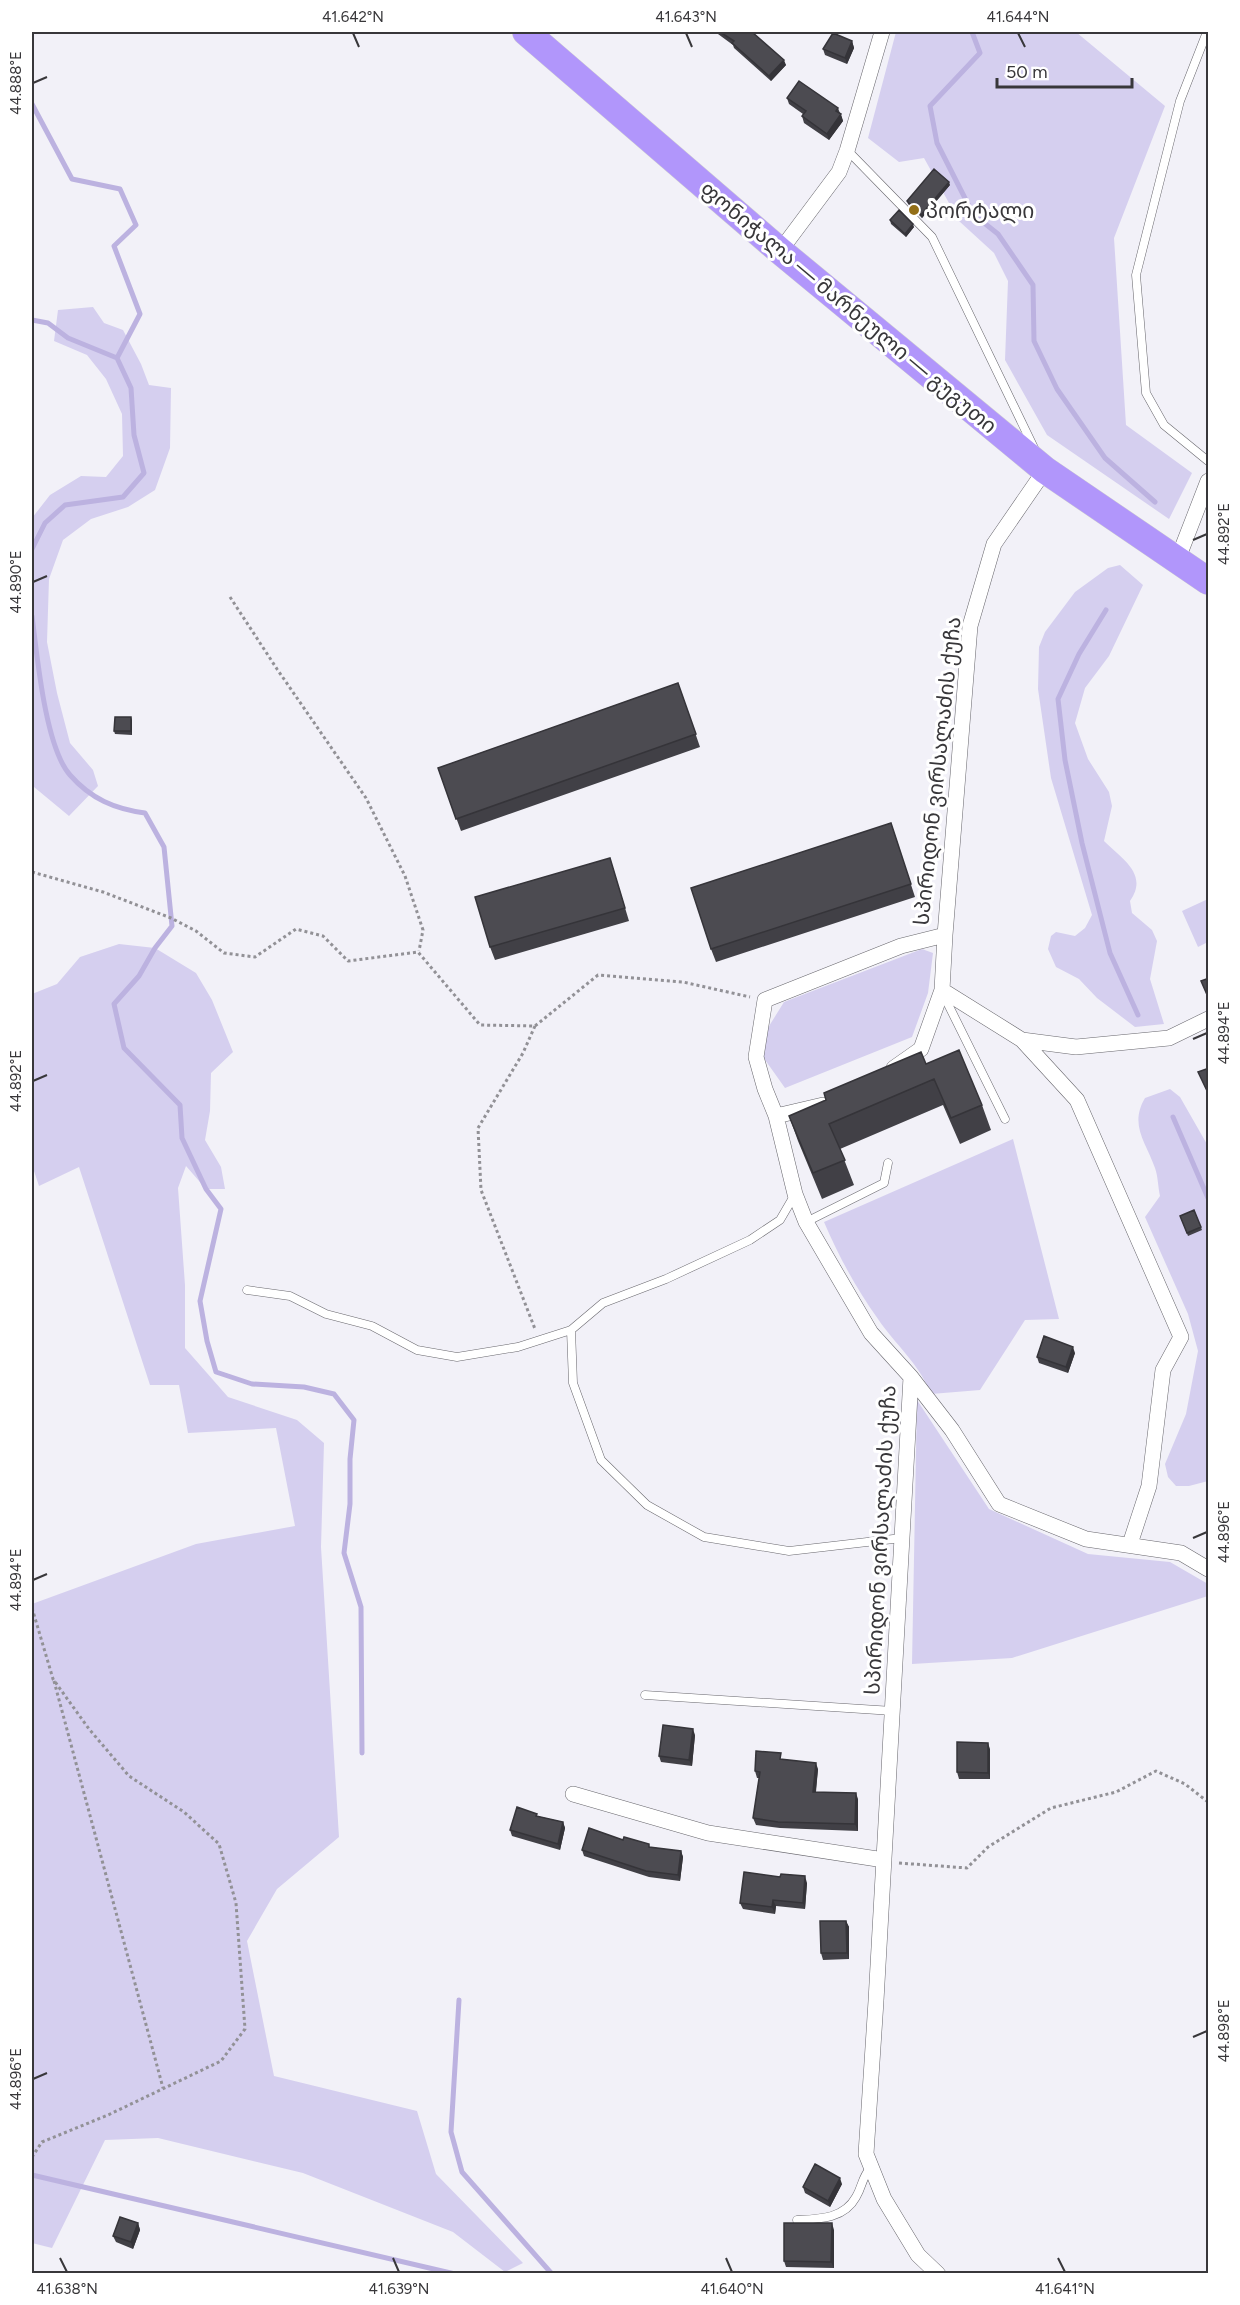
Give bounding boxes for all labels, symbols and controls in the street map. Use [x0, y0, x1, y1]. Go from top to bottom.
text: 41.642°N [322, 8, 384, 26]
text: 41.643°N [655, 8, 717, 26]
text: 41.644°N [987, 8, 1049, 26]
text: 44.888°E [7, 51, 25, 115]
scale bar [997, 51, 1132, 89]
text: 50 m [1006, 61, 1048, 83]
street label: ფონიჭალა — მარნეული — გუგუთი [695, 176, 1002, 439]
place label: პორტალი [926, 198, 1034, 224]
marker: პორტალი [907, 203, 921, 217]
text: 44.892°E [1215, 503, 1233, 565]
text: 44.890°E [7, 550, 25, 614]
street label: სპირიდონ ვირსალაძის ქუჩა [908, 615, 967, 927]
text: 44.894°E [1215, 1001, 1233, 1065]
text: 44.892°E [7, 1050, 25, 1112]
street label: სპირიდონ ვირსალაძის ქუჩა [859, 1384, 902, 1696]
text: 44.896°E [1215, 1501, 1233, 1563]
text: 44.894°E [7, 1548, 25, 1612]
text: 44.898°E [1215, 1999, 1233, 2063]
text: 44.896°E [7, 2048, 25, 2110]
text: 41.638°N [36, 2280, 98, 2298]
text: 41.639°N [369, 2280, 429, 2298]
text: 41.640°N [700, 2280, 764, 2298]
text: 41.641°N [1035, 2280, 1095, 2298]

